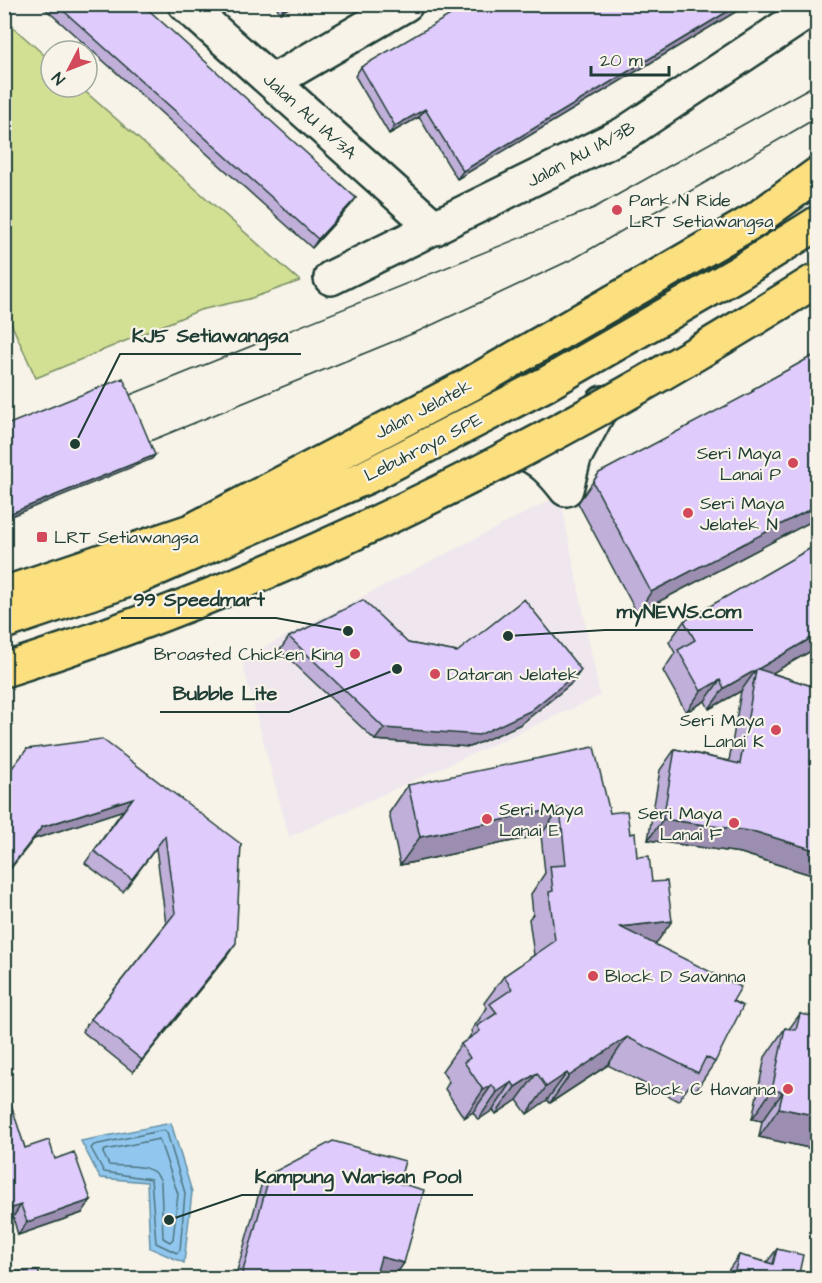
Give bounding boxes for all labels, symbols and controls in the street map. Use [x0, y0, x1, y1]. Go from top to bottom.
north arrow [39, 39, 99, 99]
scale bar [591, 39, 669, 77]
text: 20 m [600, 48, 643, 73]
text: N [47, 67, 70, 89]
street label: Jalan AU 1A/3A [257, 67, 362, 166]
street label: Jalan AU 1A/3B [523, 115, 640, 194]
place label: Park N Ride LRT Setiawangsa [629, 188, 773, 235]
marker: Park N Ride LRT Setiawangsa [610, 203, 624, 217]
callout: KJ5 Setiawangsa [120, 316, 301, 354]
text: KJ5 Setiawangsa [132, 322, 289, 351]
street label: Jalan Jelatek [370, 373, 476, 445]
street label: Lebuhraya SPE [360, 407, 487, 489]
place label: Seri Maya Lanai P [697, 441, 782, 487]
marker: Seri Maya Lanai P [786, 456, 800, 470]
place label: Seri Maya Jelatek N [700, 491, 784, 537]
marker: Seri Maya Jelatek N [681, 506, 695, 520]
place label: LRT Setiawangsa [54, 525, 198, 551]
marker: LRT Setiawangsa [35, 530, 49, 544]
callout: 99 Speedmart [121, 580, 276, 618]
text: 99 Speedmart [133, 586, 266, 614]
callout: myNEWS.com [605, 592, 753, 630]
text: myNEWS.com [617, 598, 742, 627]
place label: Broasted Chicken King [154, 642, 343, 668]
marker: Broasted Chicken King [348, 647, 362, 661]
place label: Dataran Jelatek [447, 662, 579, 687]
marker: Dataran Jelatek [428, 667, 442, 681]
callout: Bubble Lite [160, 674, 289, 712]
text: Bubble Lite [173, 680, 277, 708]
place label: Seri Maya Lanai K [680, 708, 764, 754]
marker: Seri Maya Lanai K [769, 723, 783, 737]
place label: Seri Maya Lanai E [499, 797, 583, 843]
place label: Seri Maya Lanai F [638, 801, 723, 847]
marker: Seri Maya Lanai E [480, 812, 494, 826]
marker: Seri Maya Lanai F [727, 816, 741, 830]
place label: Block D Savanna [605, 964, 746, 989]
marker: Block D Savanna [586, 969, 600, 983]
place label: Block C Havanna [635, 1077, 776, 1102]
marker: Block C Havanna [781, 1082, 795, 1096]
callout: Kampung Warisan Pool [242, 1157, 473, 1195]
text: Kampung Warisan Pool [254, 1163, 462, 1192]

